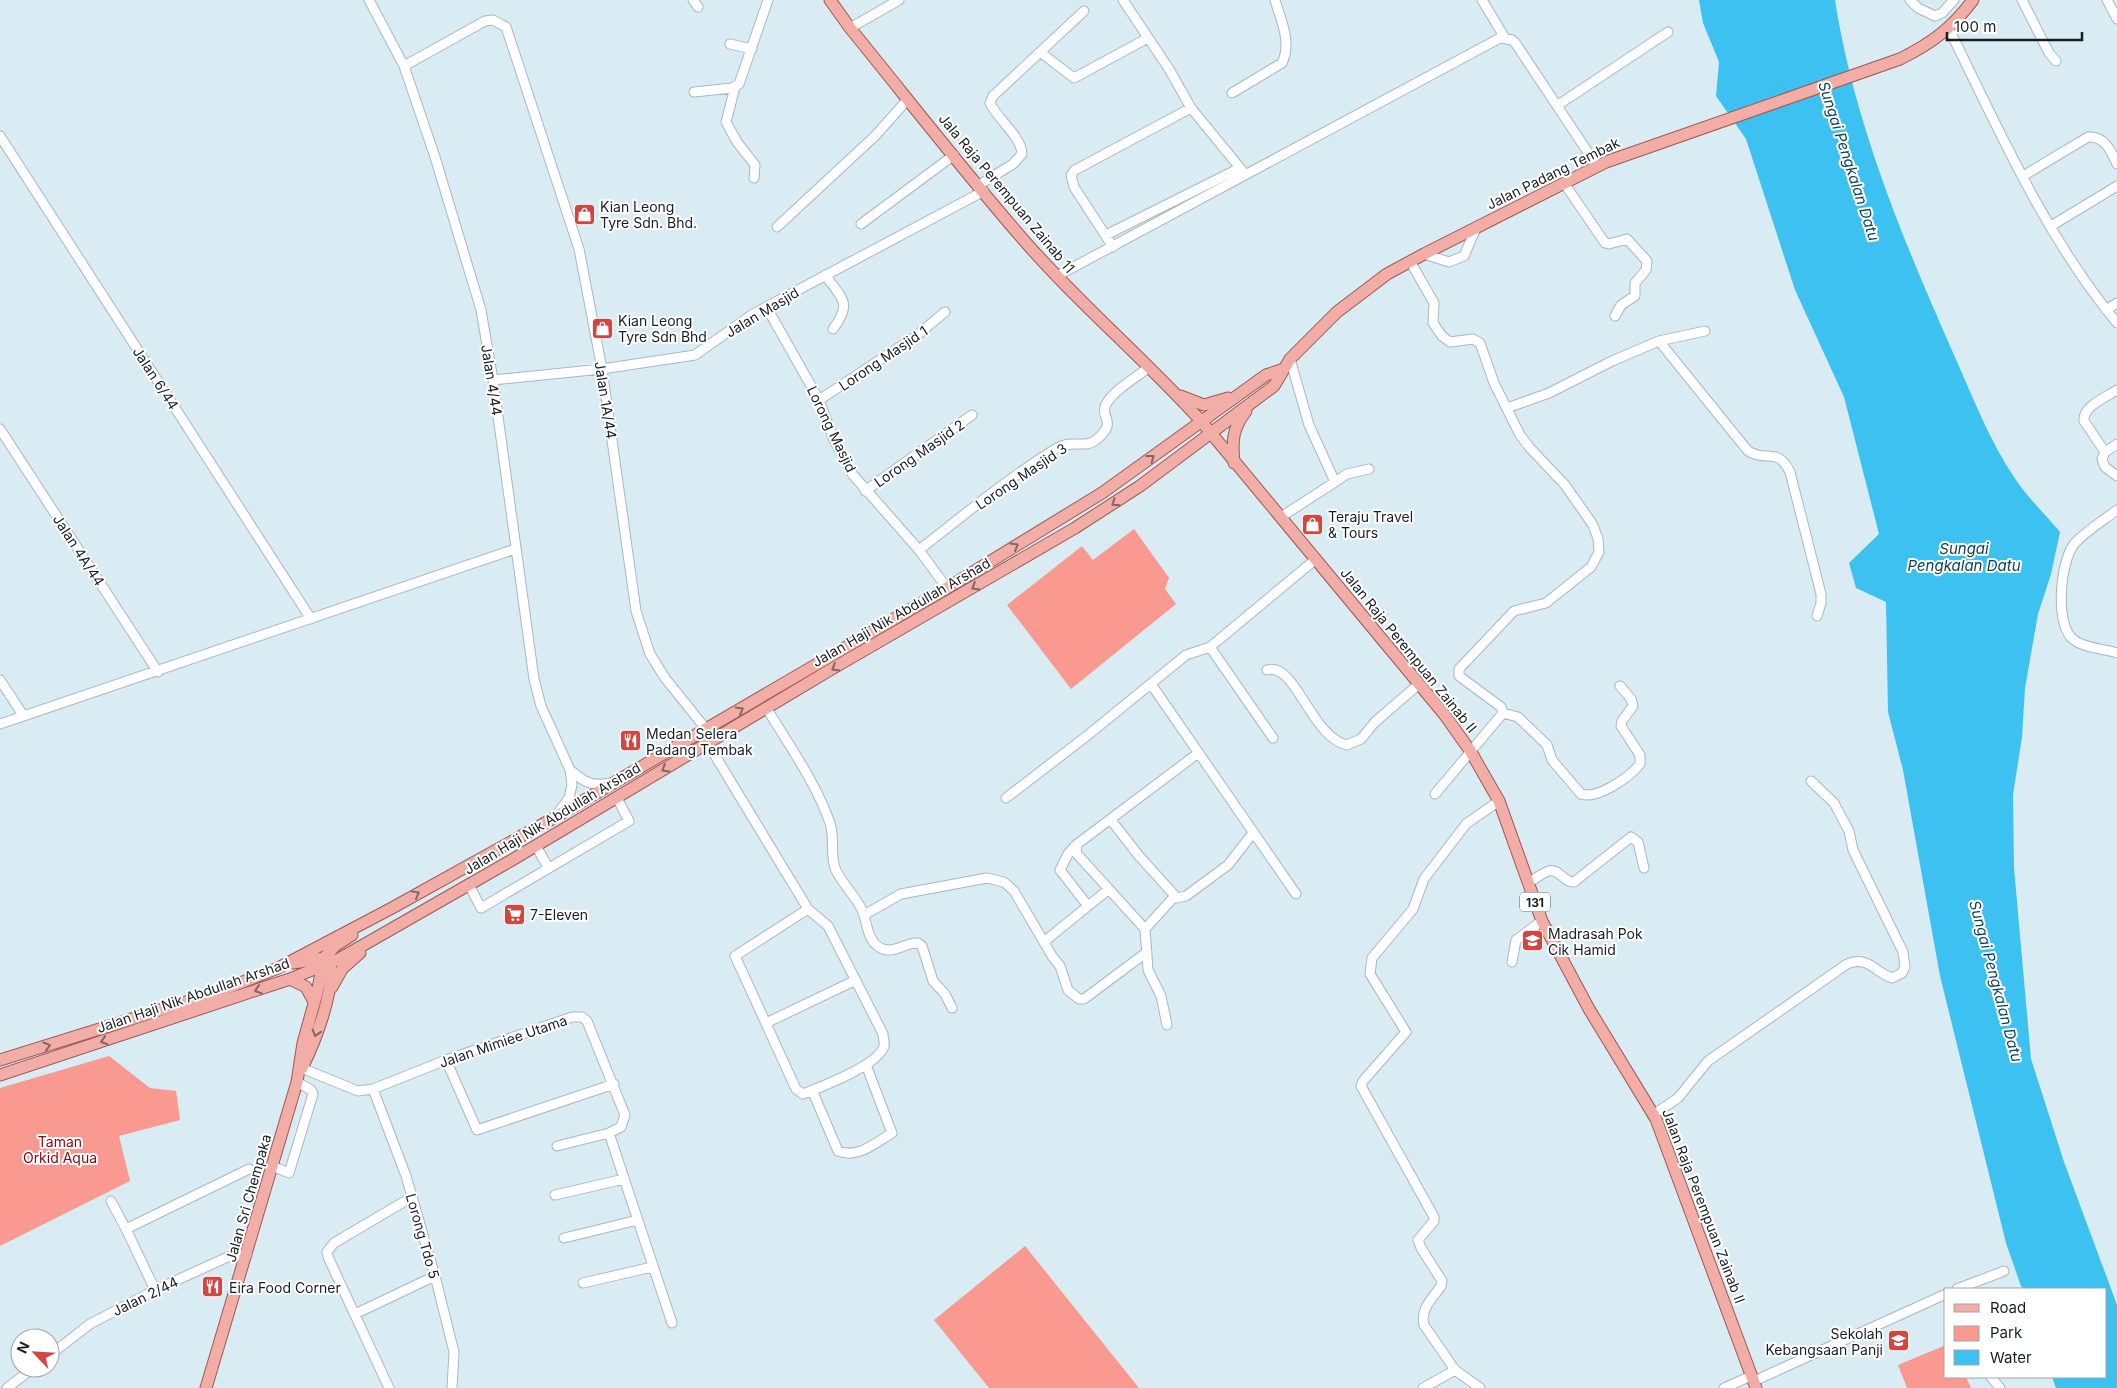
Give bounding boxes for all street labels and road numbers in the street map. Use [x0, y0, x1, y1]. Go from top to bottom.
street label: Jala Raja Perempuan Zainab 11 [935, 110, 1079, 276]
street label: Jalan Padang Tembak [1484, 133, 1623, 213]
street label: Jalan Masjid [722, 283, 802, 341]
street label: Lorong Masjid 1 [835, 322, 931, 394]
street label: Jalan 4/44 [478, 343, 506, 417]
street label: Jalan 6/44 [129, 344, 183, 412]
street label: Jalan 1A/44 [591, 360, 621, 440]
street label: Lorong Masjid [804, 383, 860, 475]
street label: Lorong Masjid 2 [871, 416, 967, 490]
street label: Lorong Masjid 3 [972, 439, 1070, 513]
street label: Jalan 4A/44 [50, 511, 108, 589]
street label: Jalan Haji Nik Abdullah Arshad [809, 554, 993, 670]
street label: Jalan Raja Perempuan Zainab II [1337, 564, 1481, 736]
street label: Jalan Haji Nik Abdullah Arshad [461, 758, 643, 878]
road number: 131 [1520, 892, 1550, 912]
street label: Jalan Haji Nik Abdullah Arshad [94, 954, 292, 1036]
street label: Jalan Mimiee Utama [437, 1011, 569, 1071]
street label: Jalan Raja Perempuan Zainab II [1659, 1106, 1749, 1306]
street label: Jalan Sri Chempaka [222, 1132, 274, 1264]
street label: Lorong Tdo 5 [403, 1191, 443, 1281]
street label: Jalan 2/44 [109, 1273, 181, 1319]

